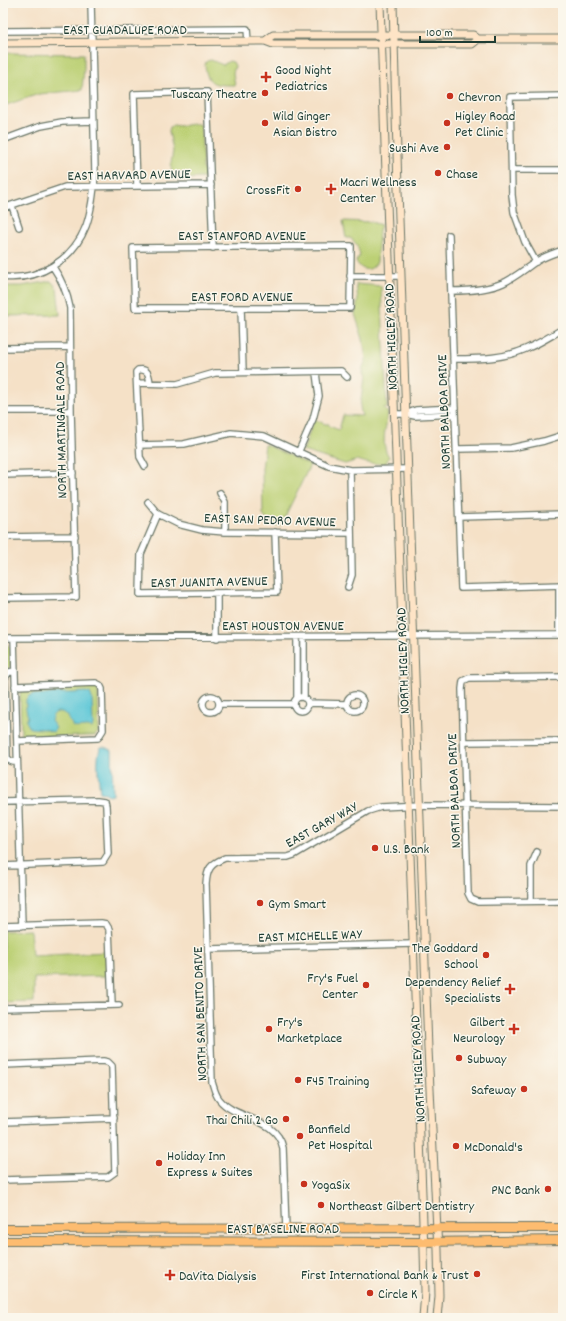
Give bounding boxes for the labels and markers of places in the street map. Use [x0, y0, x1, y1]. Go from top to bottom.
place label: Good Night Pediatrics [275, 61, 332, 97]
marker: Good Night Pediatrics [260, 71, 272, 83]
place label: Tuscany Theatre [171, 85, 257, 105]
marker: Tuscany Theatre [260, 88, 270, 98]
place label: Chevron [458, 88, 501, 108]
marker: Chevron [445, 91, 455, 101]
place label: Wild Ginger Asian Bistro [273, 107, 337, 143]
place label: Higley Road Pet Clinic [455, 107, 515, 143]
marker: Wild Ginger Asian Bistro [260, 118, 270, 128]
marker: Higley Road Pet Clinic [442, 118, 452, 128]
place label: Sushi Ave [389, 139, 439, 159]
marker: Sushi Ave [442, 142, 452, 152]
place label: Chase [446, 165, 478, 185]
marker: Chase [433, 168, 443, 178]
place label: Macri Wellness Center [340, 173, 417, 209]
place label: CrossFit [246, 181, 290, 201]
marker: Macri Wellness Center [325, 183, 337, 195]
marker: CrossFit [293, 184, 303, 194]
place label: U.S. Bank [383, 840, 429, 860]
marker: U.S. Bank [370, 843, 380, 853]
place label: Gym Smart [268, 895, 326, 915]
marker: Gym Smart [255, 898, 265, 908]
place label: The Goddard School [412, 939, 479, 975]
marker: The Goddard School [481, 950, 491, 960]
place label: Fry's Fuel Center [307, 969, 359, 1005]
place label: Dependency Relief Specialists [405, 973, 502, 1009]
marker: Fry's Fuel Center [361, 980, 371, 990]
marker: Dependency Relief Specialists [504, 983, 516, 995]
place label: Fry's Marketplace [277, 1013, 342, 1049]
place label: Gilbert Neurology [453, 1013, 505, 1049]
marker: Gilbert Neurology [508, 1023, 520, 1035]
marker: Fry's Marketplace [264, 1024, 274, 1034]
place label: Subway [467, 1050, 507, 1070]
marker: Subway [454, 1053, 464, 1063]
place label: F45 Training [306, 1072, 369, 1092]
marker: F45 Training [293, 1075, 303, 1085]
place label: Safeway [471, 1081, 516, 1101]
marker: Safeway [519, 1084, 529, 1094]
place label: Thai Chili 2 Go [206, 1111, 278, 1131]
marker: Thai Chili 2 Go [281, 1114, 291, 1124]
place label: Banfield Pet Hospital [308, 1120, 373, 1156]
marker: Banfield Pet Hospital [295, 1131, 305, 1141]
place label: McDonald's [464, 1138, 523, 1158]
marker: McDonald's [451, 1141, 461, 1151]
place label: Holiday Inn Express & Suites [167, 1147, 253, 1183]
marker: Holiday Inn Express & Suites [154, 1158, 164, 1168]
place label: YogaSix [312, 1176, 350, 1196]
marker: YogaSix [299, 1179, 309, 1189]
place label: PNC Bank [491, 1181, 540, 1201]
marker: PNC Bank [543, 1184, 553, 1194]
place label: Northeast Gilbert Dentistry [329, 1197, 474, 1217]
marker: Northeast Gilbert Dentistry [316, 1200, 326, 1210]
place label: First International Bank & Trust [301, 1266, 469, 1286]
place label: DaVita Dialysis [179, 1267, 257, 1287]
marker: DaVita Dialysis [164, 1269, 176, 1281]
marker: First International Bank & Trust [472, 1269, 482, 1279]
place label: Circle K [378, 1285, 418, 1305]
marker: Circle K [365, 1288, 375, 1298]

